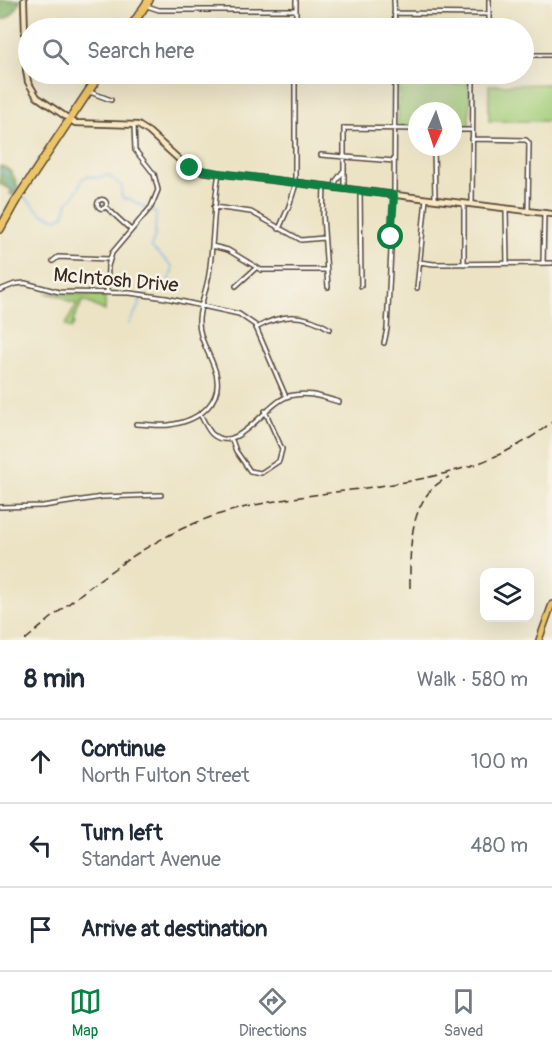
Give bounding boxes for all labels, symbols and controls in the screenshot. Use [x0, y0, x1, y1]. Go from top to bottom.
search box [18, 18, 534, 84]
icon: search [39, 35, 72, 68]
text: Search here [87, 37, 194, 65]
north arrow [408, 102, 462, 156]
route end [176, 154, 202, 180]
route start [377, 223, 403, 249]
street label: McIntosh Drive [52, 262, 180, 298]
map controls [480, 568, 534, 622]
button: layers [480, 568, 534, 622]
text: 8 min [24, 663, 85, 695]
text: Walk · 580 m [417, 667, 528, 692]
text: Continue [81, 735, 165, 763]
icon: ahead [24, 745, 57, 778]
text: 100 m [471, 749, 528, 774]
text: North Fulton Street [81, 763, 250, 788]
text: Turn left [81, 819, 163, 847]
icon: left [24, 829, 57, 862]
text: 480 m [471, 833, 528, 858]
text: Standart Avenue [81, 847, 221, 872]
icon: arrive [24, 913, 57, 946]
text: Arrive at destination [81, 915, 267, 943]
tab: Map [69, 985, 102, 1041]
tab: Directions [239, 985, 307, 1041]
tab: Saved [444, 985, 483, 1041]

